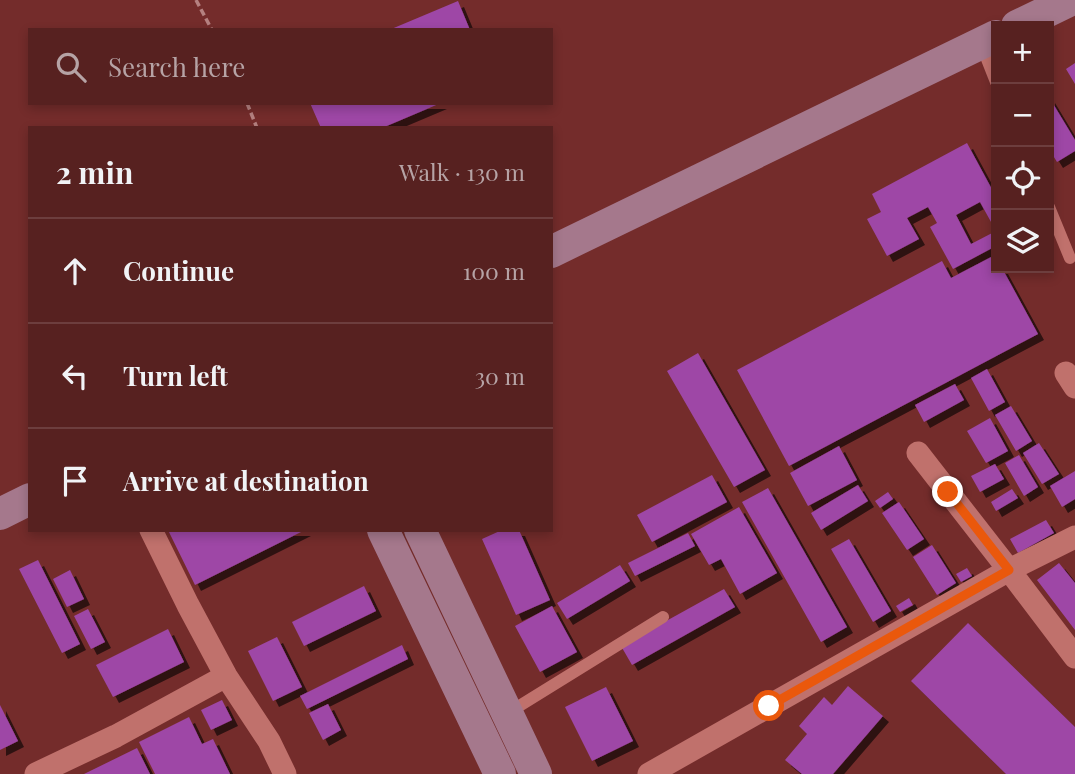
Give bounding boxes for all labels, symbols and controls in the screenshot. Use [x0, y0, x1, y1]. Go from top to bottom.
map controls [991, 21, 1054, 273]
button: + [991, 21, 1054, 84]
search box [28, 28, 553, 105]
icon: search [52, 48, 90, 86]
text: Search here [108, 49, 245, 84]
button: − [991, 84, 1054, 147]
button: locate [991, 147, 1054, 210]
text: 2 min [56, 152, 133, 192]
text: Walk · 130 m [399, 156, 525, 187]
button: layers [991, 210, 1054, 273]
icon: ahead [56, 252, 94, 290]
text: Continue [123, 253, 234, 288]
text: 100 m [463, 255, 525, 286]
icon: left [56, 357, 94, 395]
text: Turn left [123, 358, 228, 393]
text: 30 m [475, 360, 525, 391]
icon: arrive [56, 462, 94, 500]
text: Arrive at destination [123, 463, 369, 498]
route end [932, 476, 963, 507]
route start [753, 690, 784, 721]

